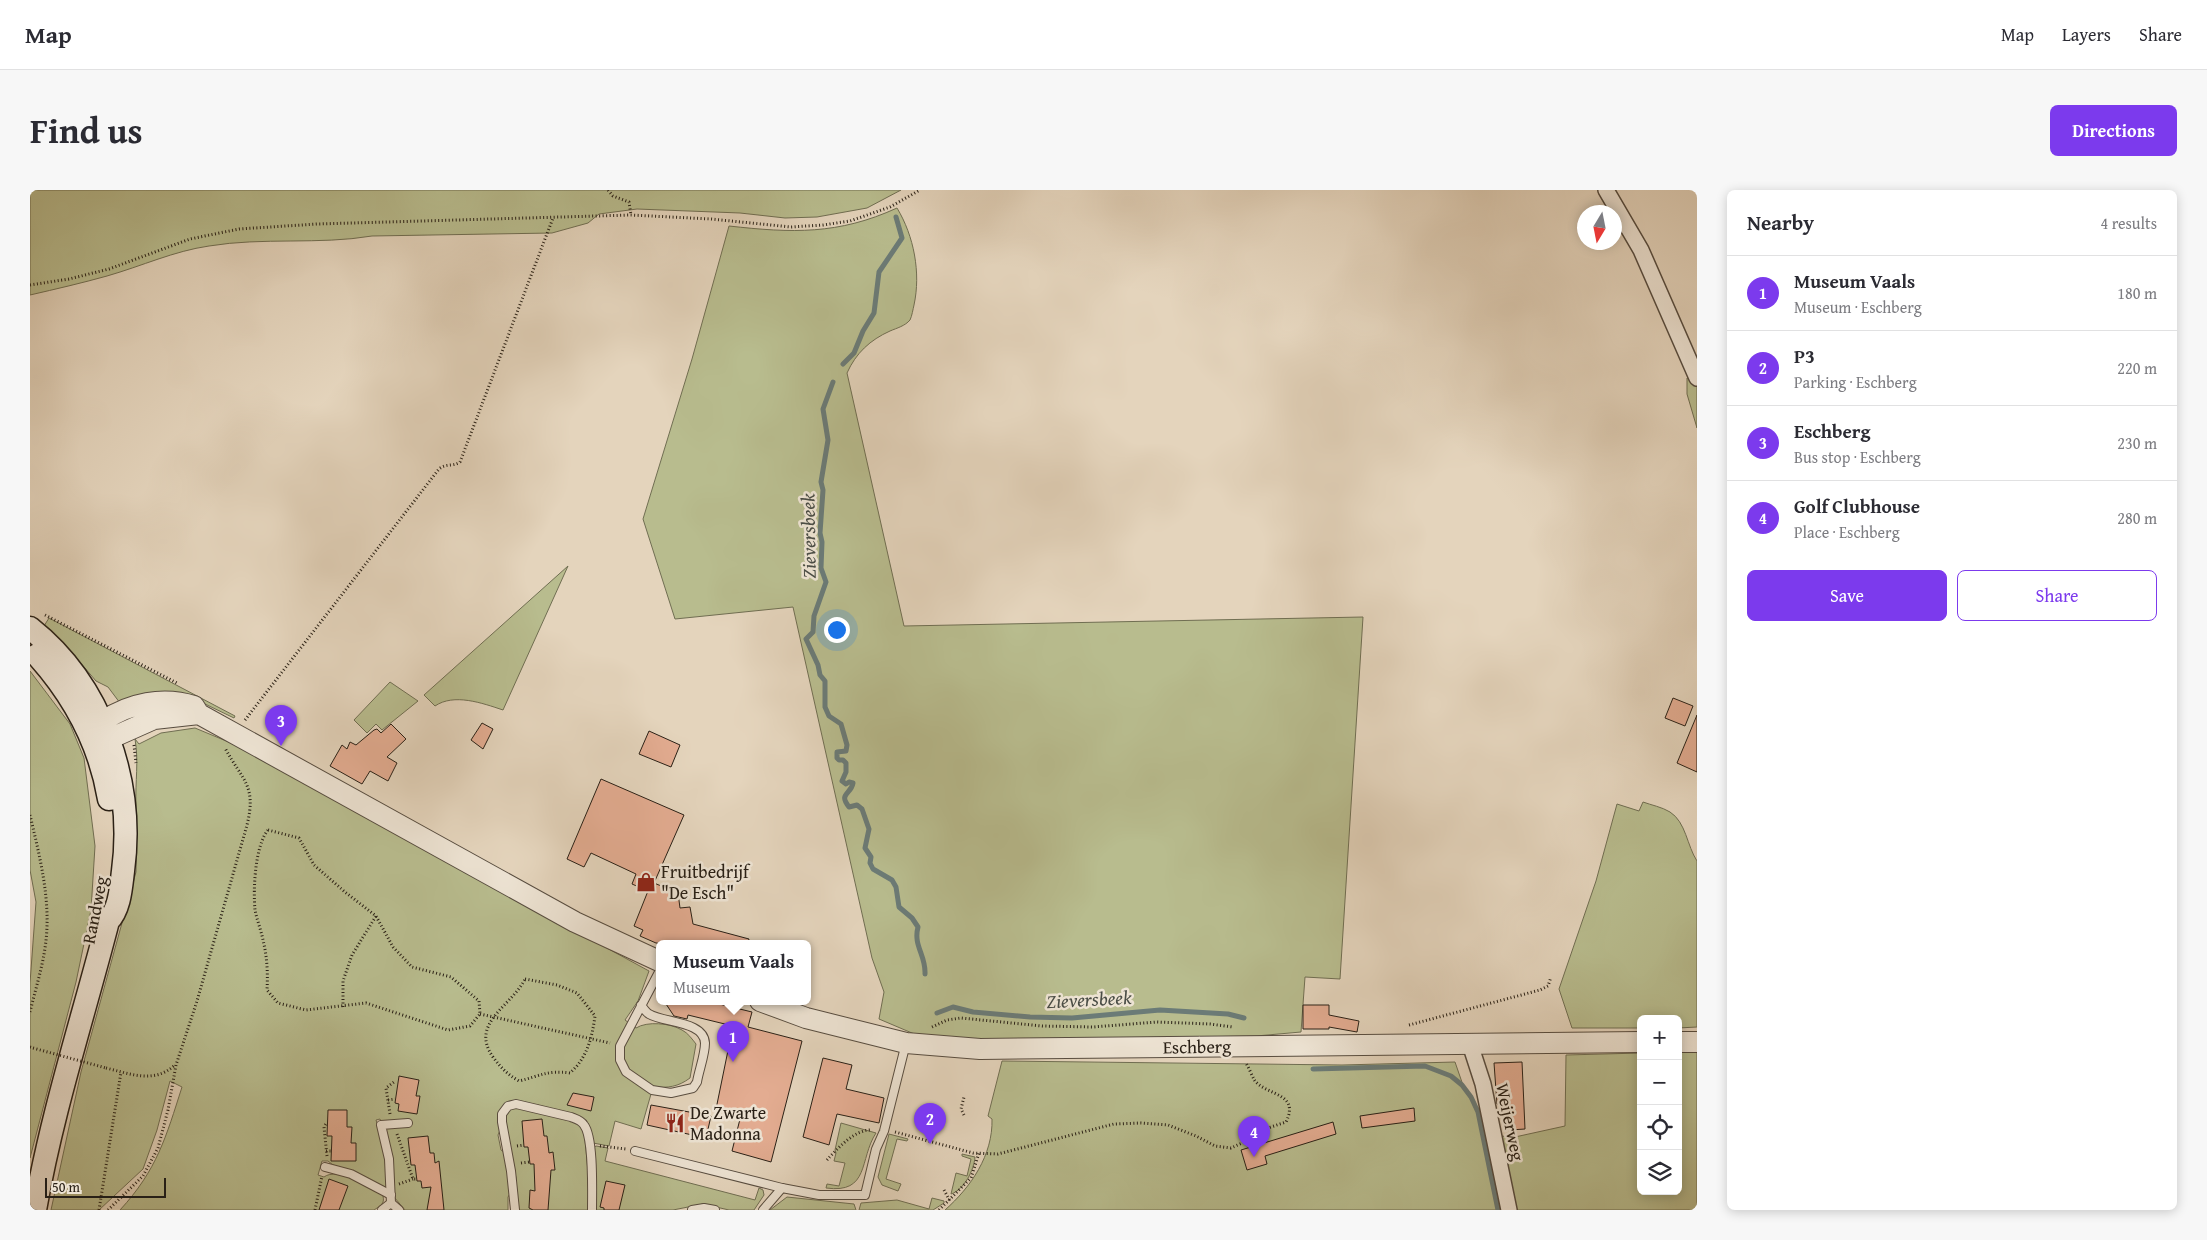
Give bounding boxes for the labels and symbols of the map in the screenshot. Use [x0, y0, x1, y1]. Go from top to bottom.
north arrow [1577, 205, 1622, 250]
water label: Zieversbeek [793, 493, 823, 579]
your location [824, 617, 850, 643]
pin: 3 [265, 705, 297, 746]
place label: Fruitbedrijf "De Esch" [661, 858, 751, 906]
shop icon: Fruitbedrijf "De Esch" [635, 871, 657, 893]
street label: Randweg [75, 874, 114, 946]
water label: Zieversbeek [1046, 983, 1133, 1015]
pin: 1 [717, 1021, 749, 1062]
street label: Eschberg [1163, 1032, 1231, 1061]
street label: Weijerweg [1489, 1081, 1532, 1163]
place label: De Zwarte Madonna [690, 1099, 766, 1147]
pin: 2 [914, 1103, 946, 1144]
restaurant icon: De Zwarte Madonna [664, 1112, 686, 1134]
pin: 4 [1238, 1116, 1270, 1157]
scale bar [45, 1175, 166, 1198]

